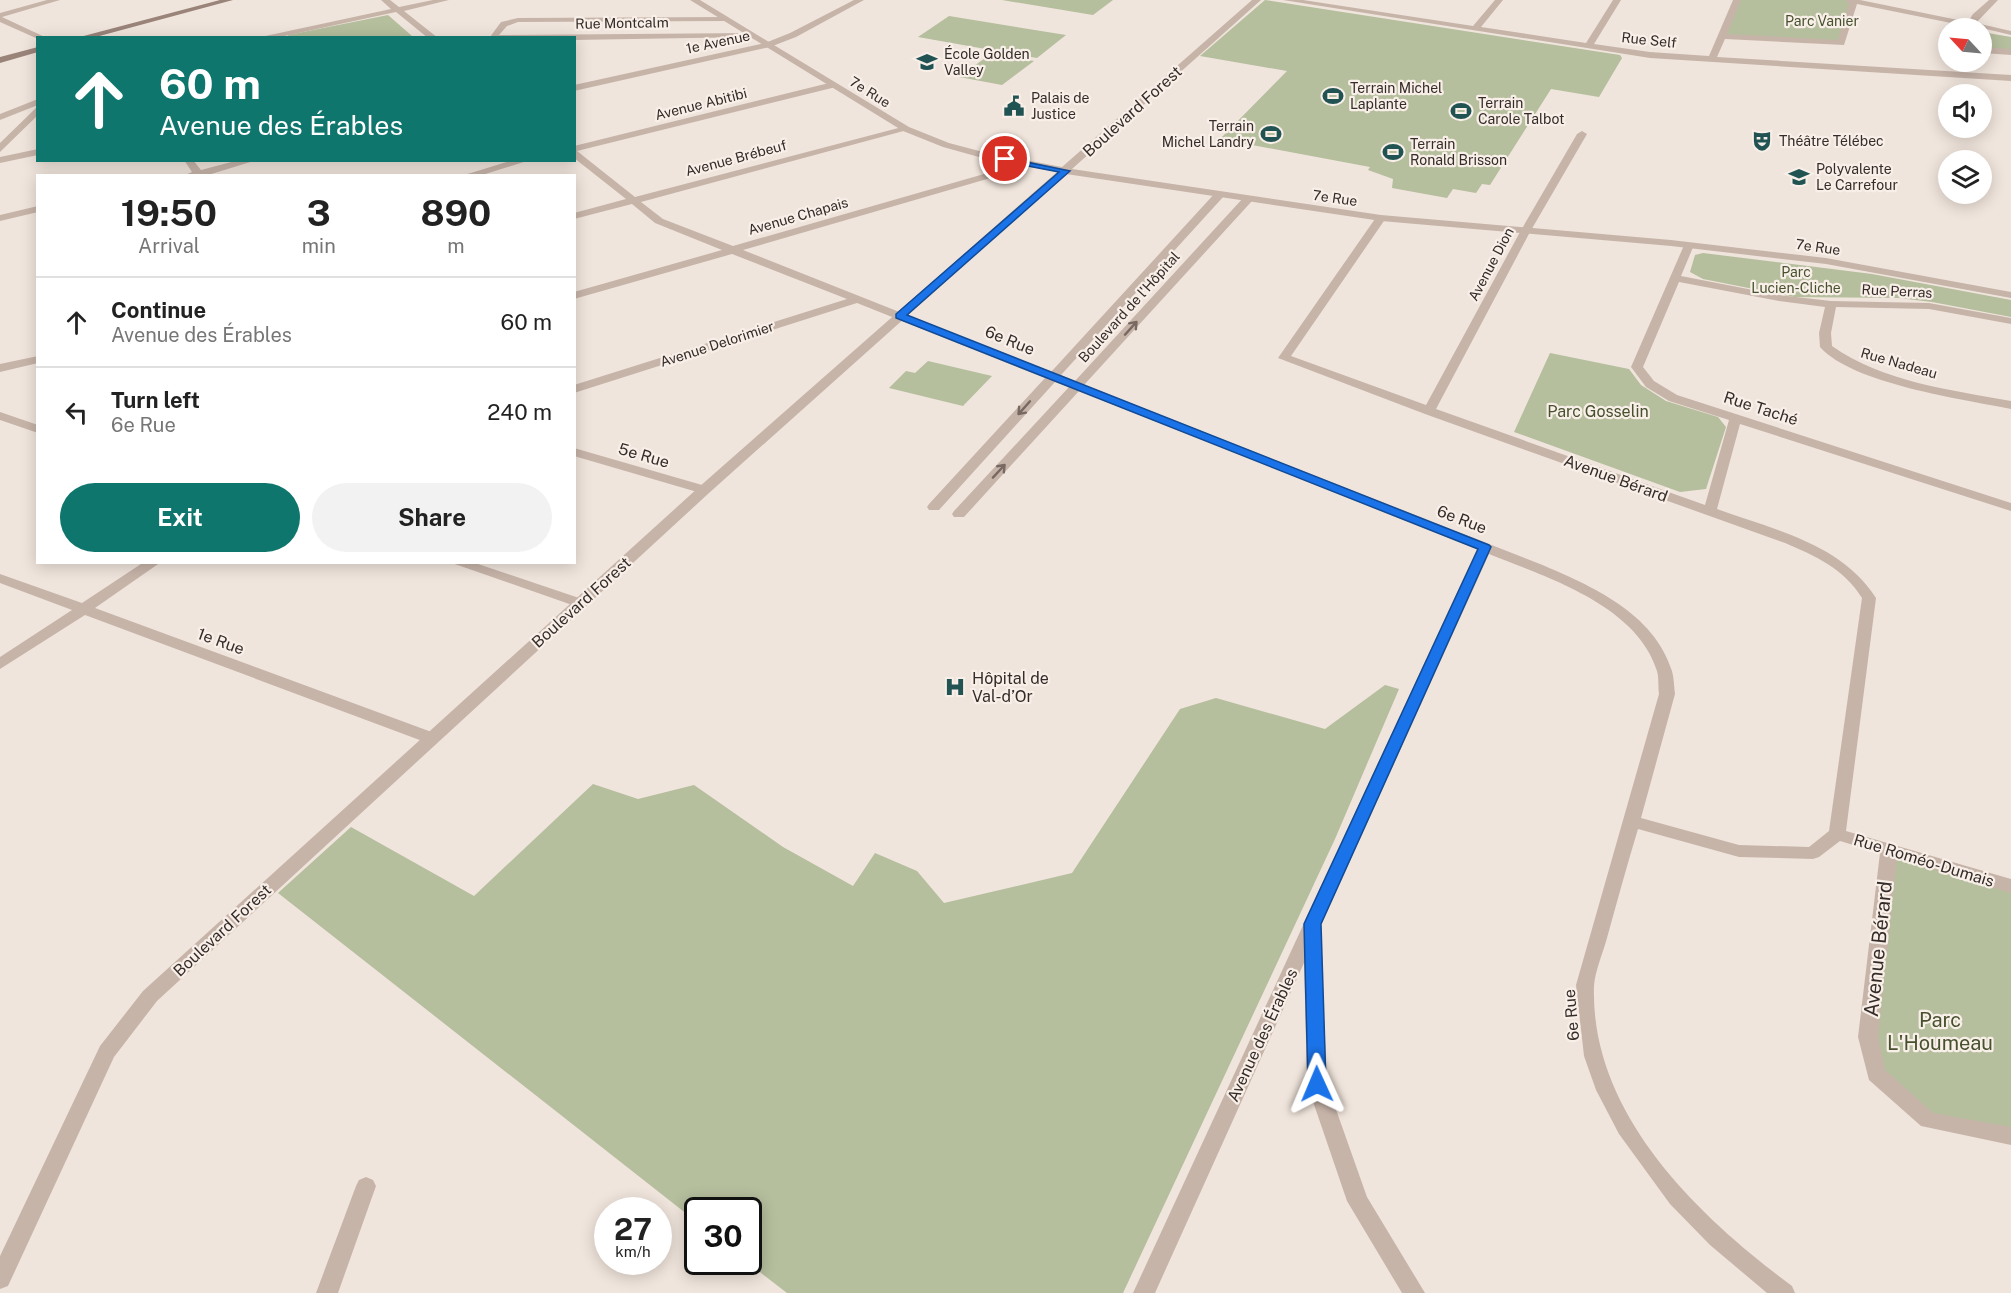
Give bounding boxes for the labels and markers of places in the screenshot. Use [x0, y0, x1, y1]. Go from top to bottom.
place label: École Golden Valley [944, 45, 1030, 78]
school or university icon: École Golden Valley [915, 50, 939, 74]
place label: Terrain Michel Laplante [1350, 80, 1442, 112]
sports icon: Terrain Michel Laplante [1321, 84, 1345, 108]
place label: Palais de Justice [1031, 90, 1090, 122]
public building icon: Palais de Justice [1002, 94, 1026, 118]
place label: Terrain Carole Talbot [1478, 95, 1564, 127]
sports icon: Terrain Carole Talbot [1449, 99, 1473, 123]
place label: Terrain Michel Landry [1162, 118, 1255, 150]
sports icon: Terrain Michel Landry [1259, 122, 1283, 146]
theatre icon: Théâtre Télébec [1750, 129, 1774, 153]
pin [979, 133, 1030, 184]
place label: Théâtre Télébec [1779, 133, 1884, 149]
place label: Terrain Ronald Brisson [1410, 136, 1507, 168]
sports icon: Terrain Ronald Brisson [1381, 140, 1405, 164]
place label: Polyvalente Le Carrefour [1816, 161, 1898, 193]
school or university icon: Polyvalente Le Carrefour [1787, 165, 1811, 189]
place label: Hôpital de Val-d’Or [972, 669, 1049, 706]
hospital icon: Hôpital de Val-d’Or [943, 675, 967, 699]

